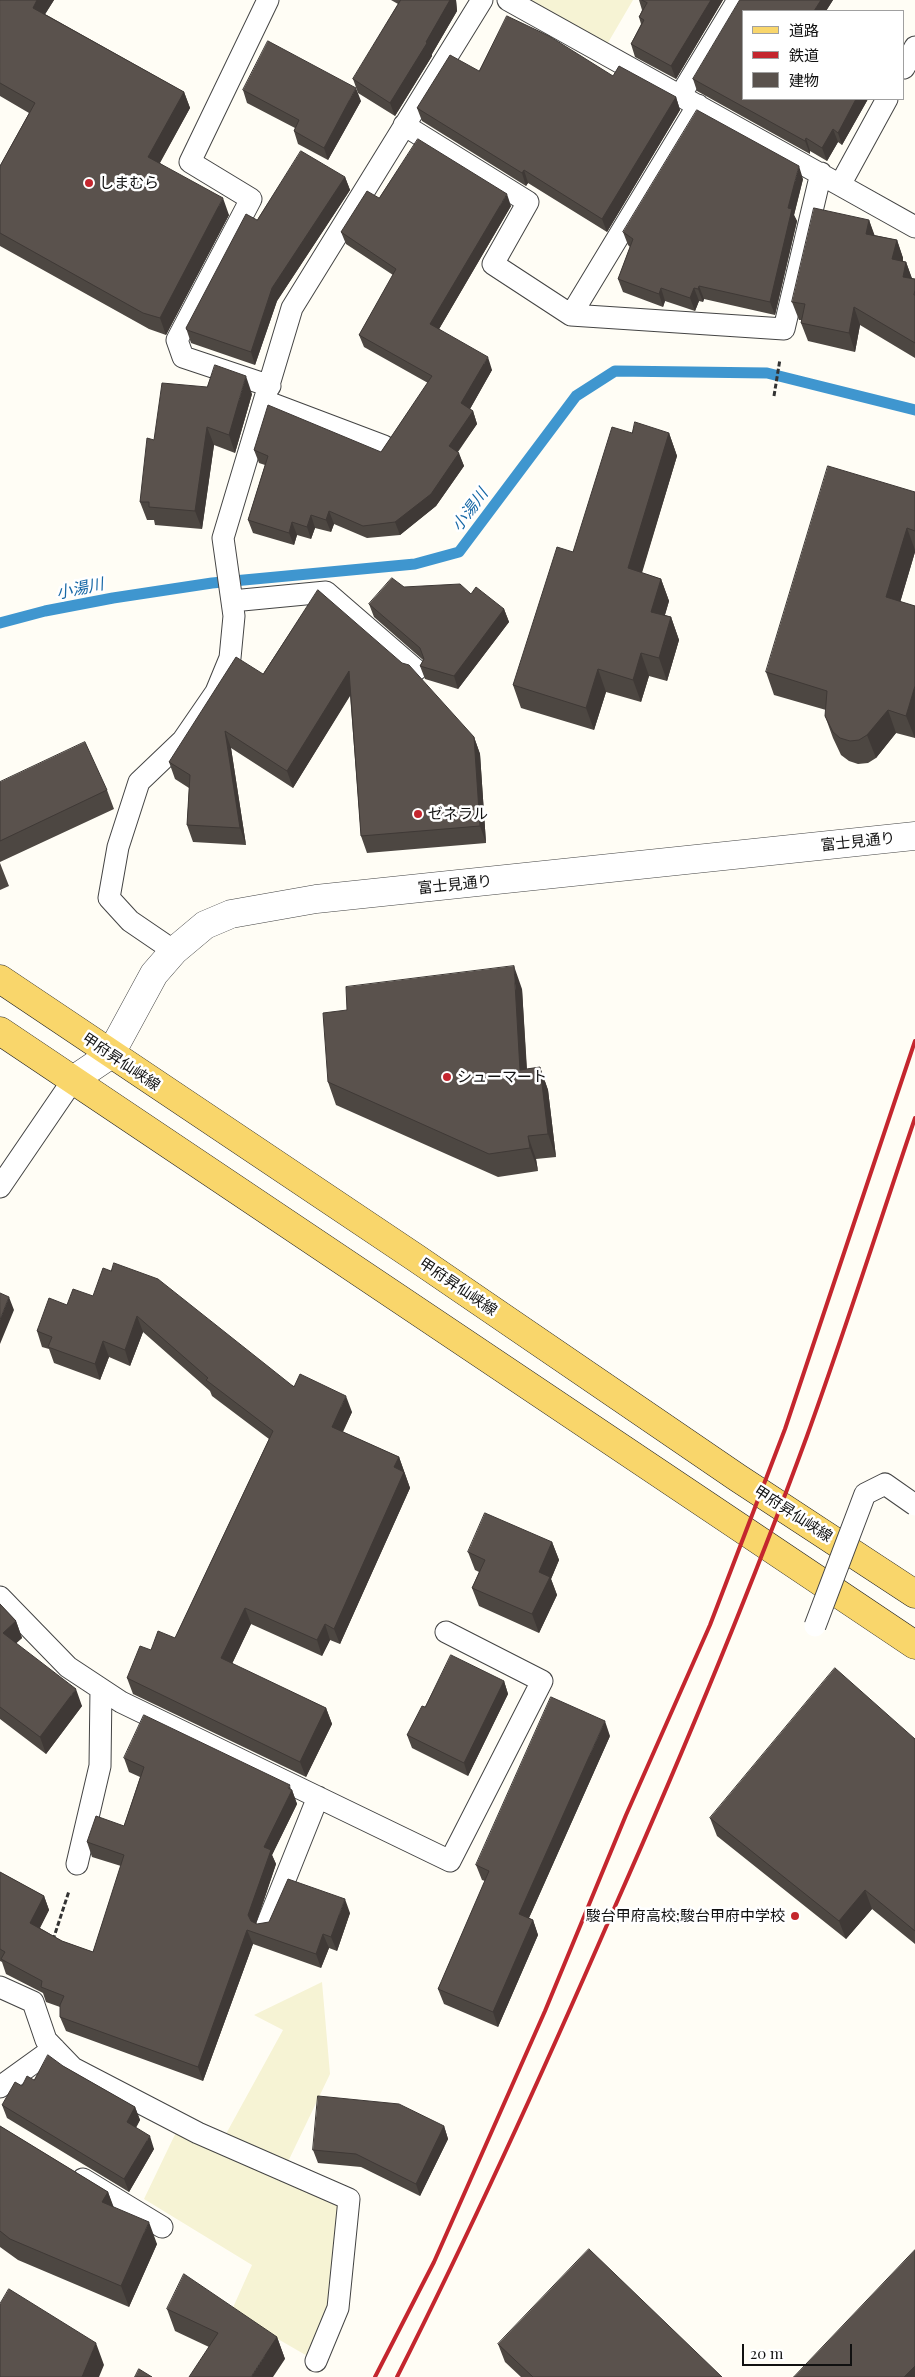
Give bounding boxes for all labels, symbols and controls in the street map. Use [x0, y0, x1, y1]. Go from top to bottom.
legend [742, 10, 905, 100]
text: 道路 [789, 20, 819, 40]
text: 鉄道 [789, 45, 819, 65]
text: 建物 [789, 70, 819, 90]
place label: しまむら [99, 174, 159, 192]
marker: しまむら [83, 177, 95, 189]
water label: 小湯川 [448, 485, 492, 535]
water label: 小湯川 [55, 575, 105, 603]
place label: ゼネラル [428, 805, 488, 823]
marker: ゼネラル [412, 808, 424, 820]
street label: 富士見通り [820, 829, 896, 855]
street label: 富士見通り [417, 872, 493, 898]
street label: 甲府昇仙峡線 [79, 1029, 163, 1095]
place label: シューマート [457, 1068, 547, 1086]
marker: シューマート [441, 1071, 453, 1083]
street label: 甲府昇仙峡線 [416, 1254, 500, 1320]
street label: 甲府昇仙峡線 [750, 1482, 836, 1546]
place label: 駿台甲府高校;駿台甲府中学校 [586, 1907, 785, 1925]
marker: 駿台甲府高校;駿台甲府中学校 [789, 1910, 801, 1922]
scale bar [745, 2334, 855, 2366]
text: 20 m [750, 2343, 783, 2363]

